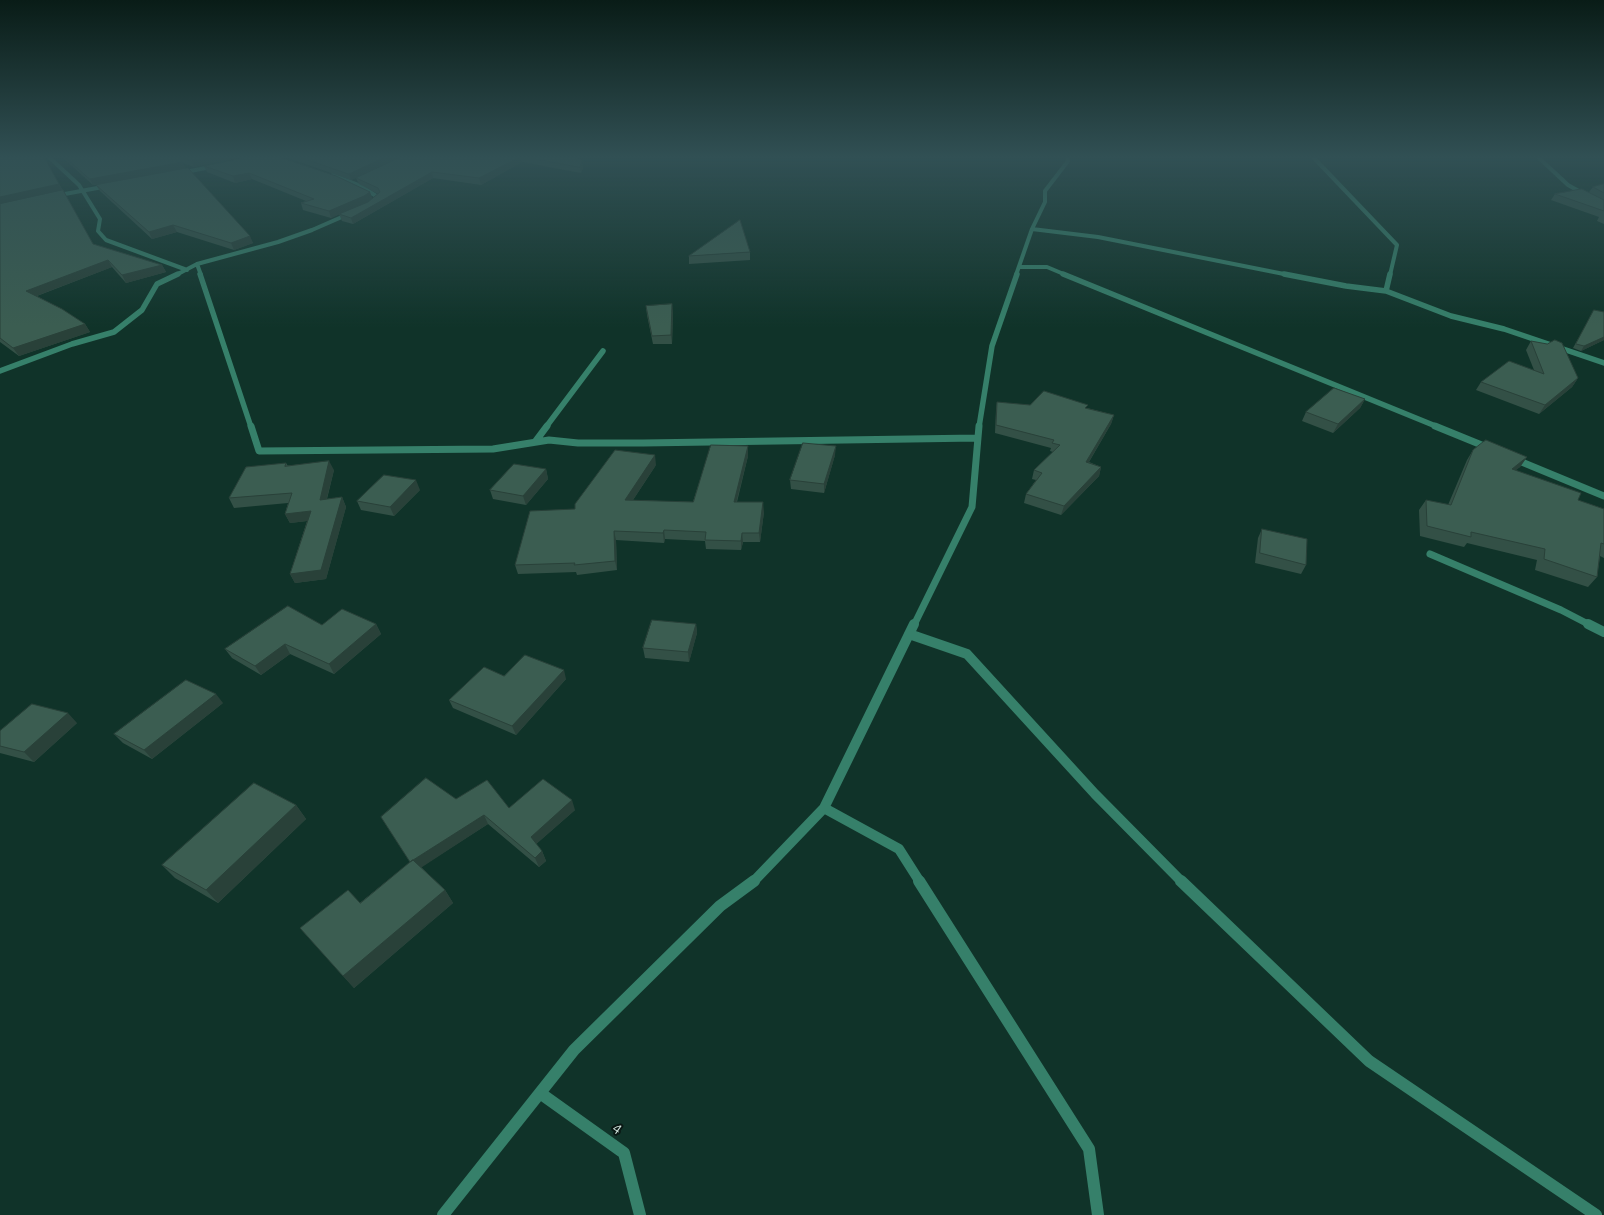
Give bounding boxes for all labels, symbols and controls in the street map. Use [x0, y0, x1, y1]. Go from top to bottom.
street label: 4 [609, 1120, 625, 1138]

